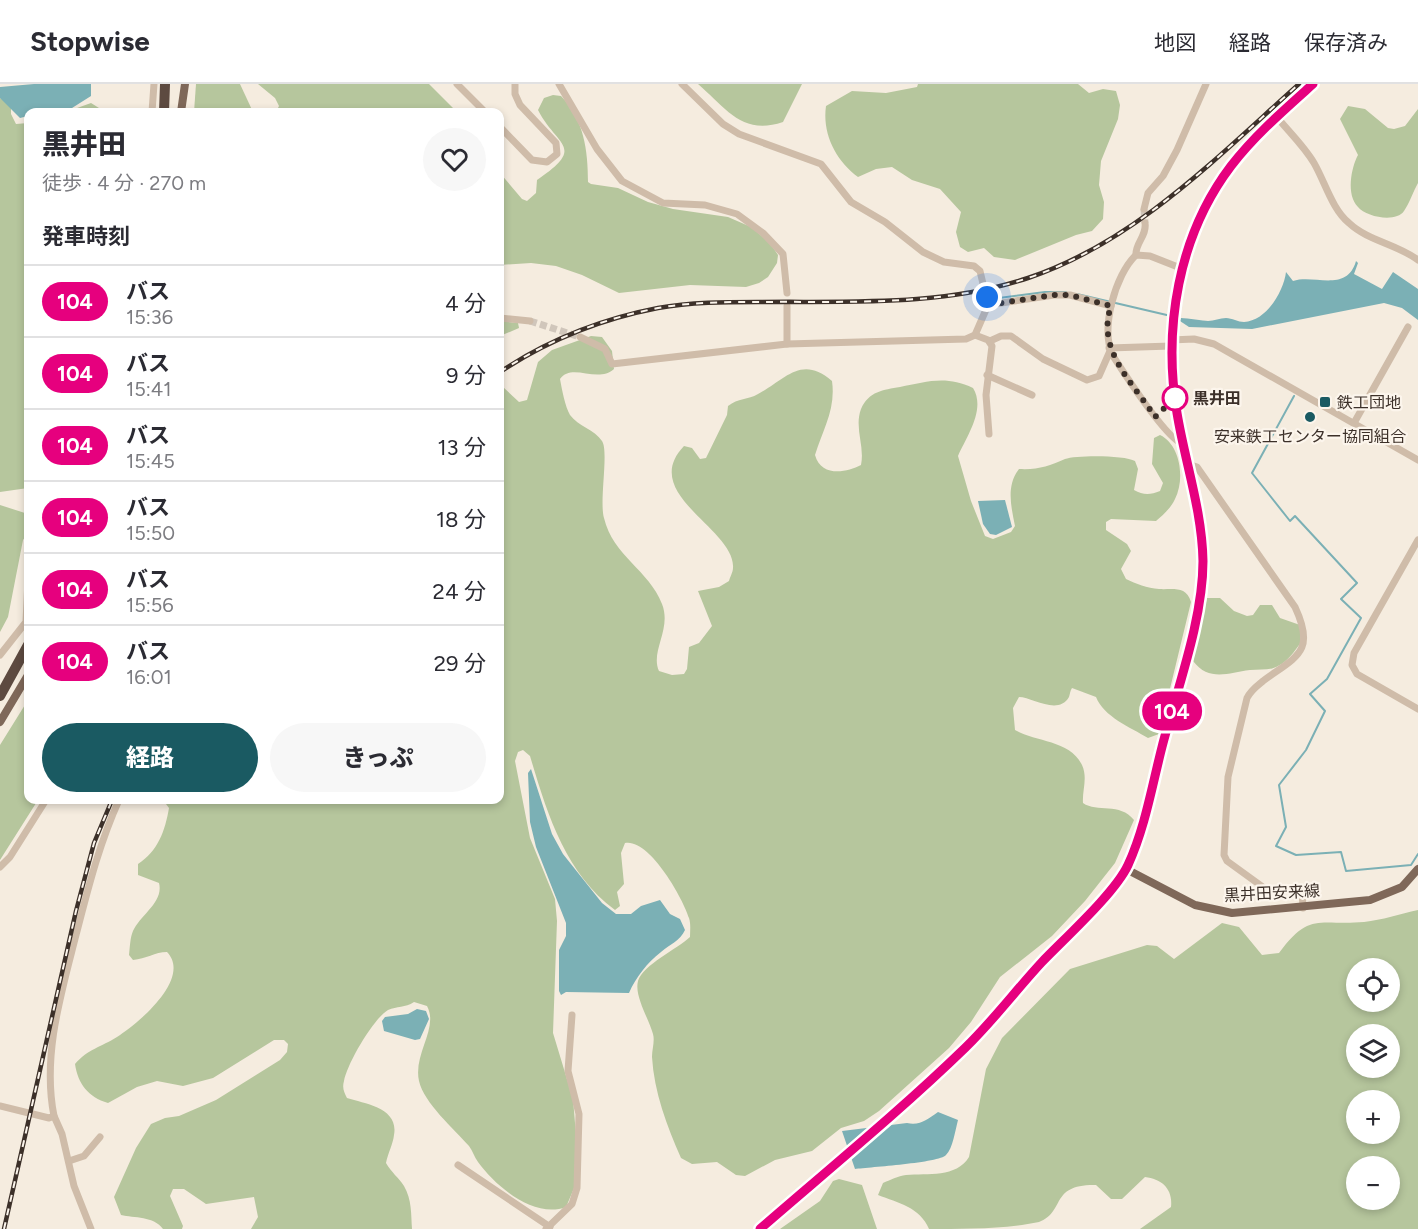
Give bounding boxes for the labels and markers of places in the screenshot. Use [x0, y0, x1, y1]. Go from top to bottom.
marker: 黒井田 [1162, 385, 1188, 411]
place label: 黒井田 [1193, 389, 1241, 408]
place label: 鉄工団地 [1337, 393, 1401, 412]
marker: 鉄工団地 [1318, 395, 1332, 409]
marker: 安来鉄工センター協同組合 [1303, 410, 1317, 424]
place label: 安来鉄工センター協同組合 [1214, 427, 1406, 446]

